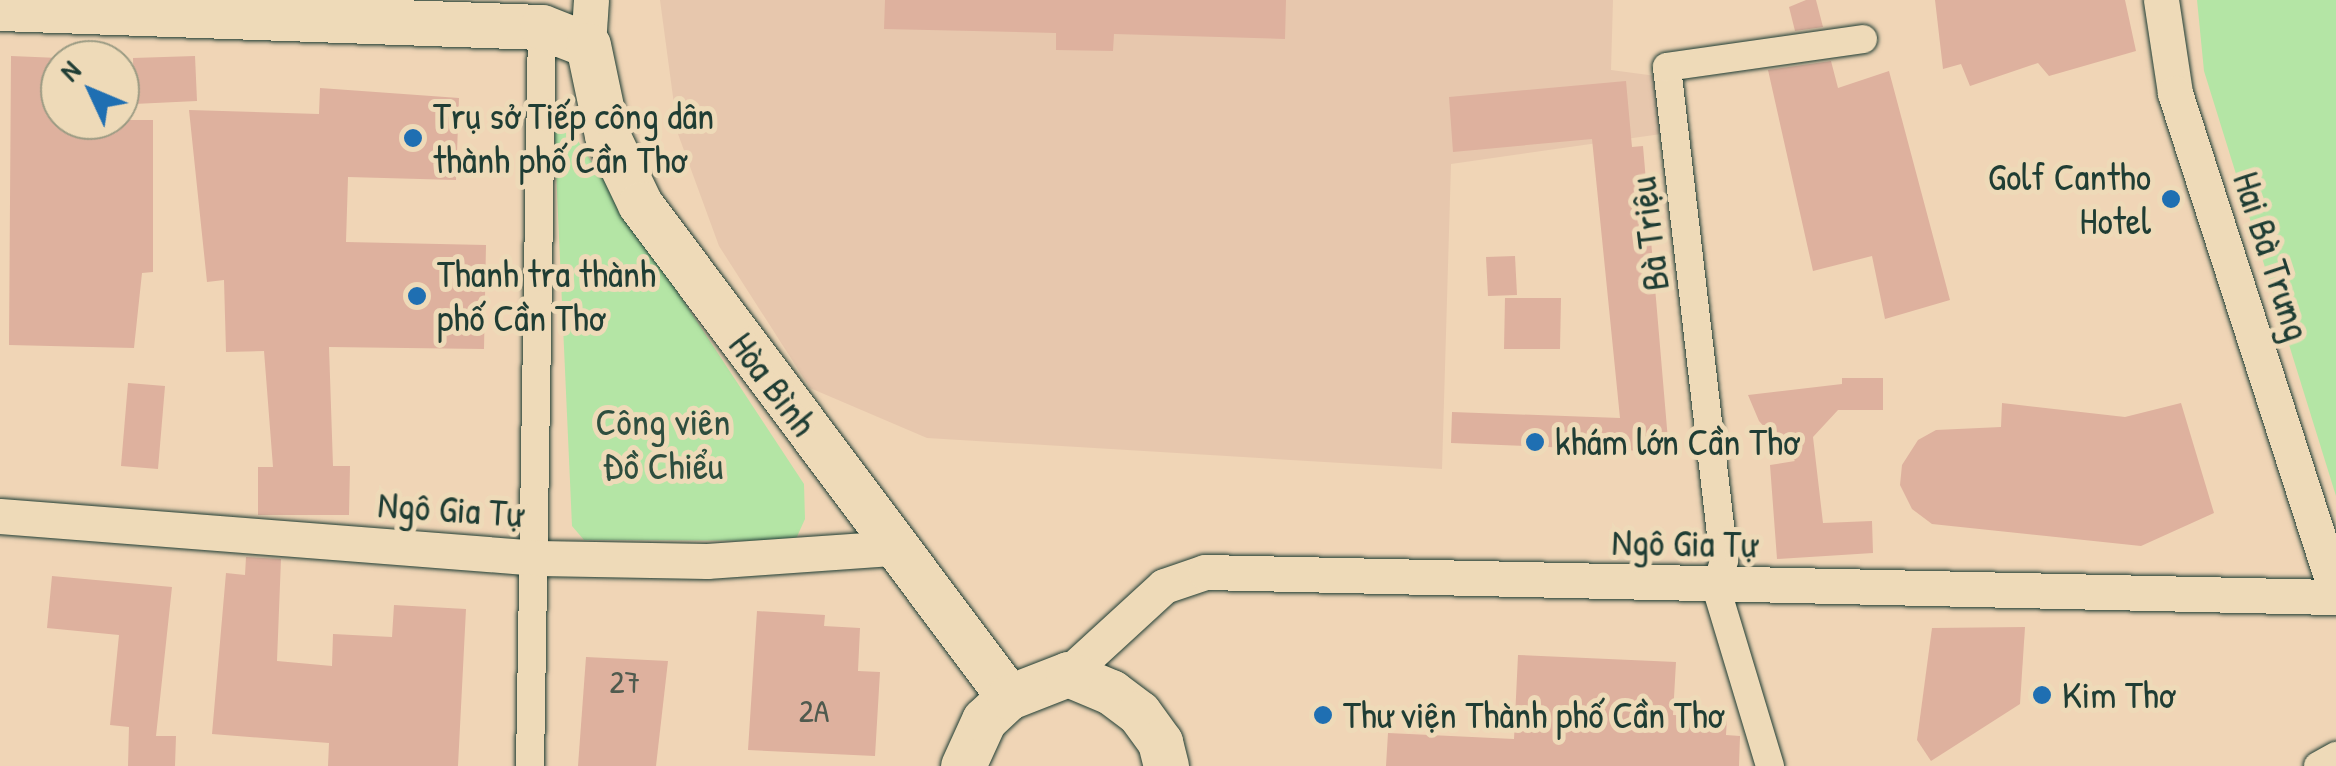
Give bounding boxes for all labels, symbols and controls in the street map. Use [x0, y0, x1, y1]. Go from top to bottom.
north arrow [40, 40, 140, 140]
text: N [51, 52, 89, 89]
place label: Trụ sở Tiếp công dân thành phố Cần Thơ [433, 93, 714, 182]
marker: Trụ sở Tiếp công dân thành phố Cần Thơ [402, 127, 424, 149]
place label: Golf Cantho Hotel [1988, 154, 2151, 243]
street label: Hai Bà Trưng [2223, 166, 2321, 346]
street label: Bà Triệu [1619, 175, 1679, 293]
marker: Golf Cantho Hotel [2160, 188, 2182, 210]
place label: Thanh tra thành phố Cần Thơ [437, 251, 656, 340]
marker: Thanh tra thành phố Cần Thơ [406, 285, 428, 307]
street label: Hòa Bình [719, 323, 827, 445]
park label: Công viên Đồ Chiểu [596, 399, 730, 488]
place label: khám lớn Cần Thơ [1555, 419, 1798, 465]
marker: khám lớn Cần Thơ [1524, 431, 1546, 453]
street label: Ngô Gia Tự [376, 481, 524, 537]
street label: Ngô Gia Tự [1611, 519, 1757, 567]
house number: 27 [610, 663, 640, 701]
place label: Kim Thơ [2062, 672, 2174, 718]
marker: Kim Thơ [2031, 684, 2053, 706]
house number: 2A [799, 692, 829, 730]
place label: Thư viện Thành phố Cần Thơ [1343, 692, 1723, 738]
marker: Thư viện Thành phố Cần Thơ [1312, 704, 1334, 726]

